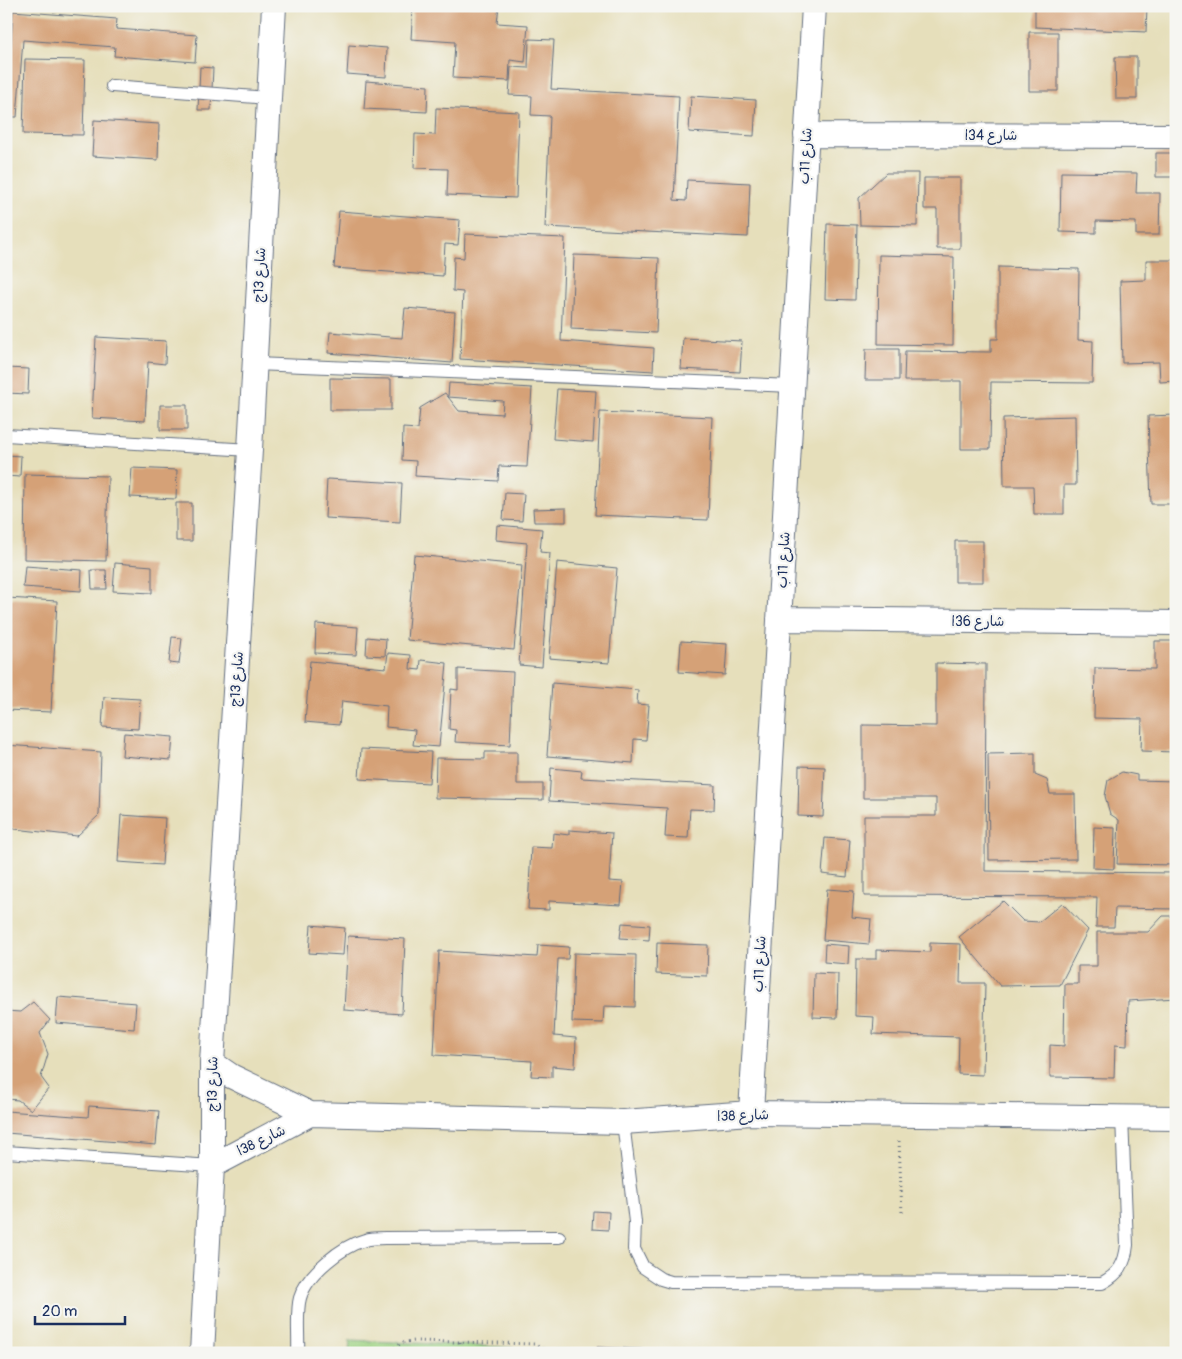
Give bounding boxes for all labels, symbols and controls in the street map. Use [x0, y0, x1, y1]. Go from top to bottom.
street label: شارع 11ب [796, 127, 816, 185]
street label: شارع 34ا [965, 127, 1017, 145]
street label: شارع 13ج [250, 247, 270, 303]
street label: شارع 11ب [774, 531, 794, 589]
street label: شارع 36ا [952, 613, 1004, 631]
street label: شارع 13ج [226, 651, 248, 707]
street label: شارع 11ب [750, 935, 770, 993]
street label: شارع 13ج [204, 1056, 222, 1112]
street label: شارع 38ا [717, 1106, 769, 1126]
street label: شارع 38ا [234, 1121, 289, 1160]
scale bar [35, 1294, 125, 1326]
text: 20 m [42, 1302, 77, 1321]

